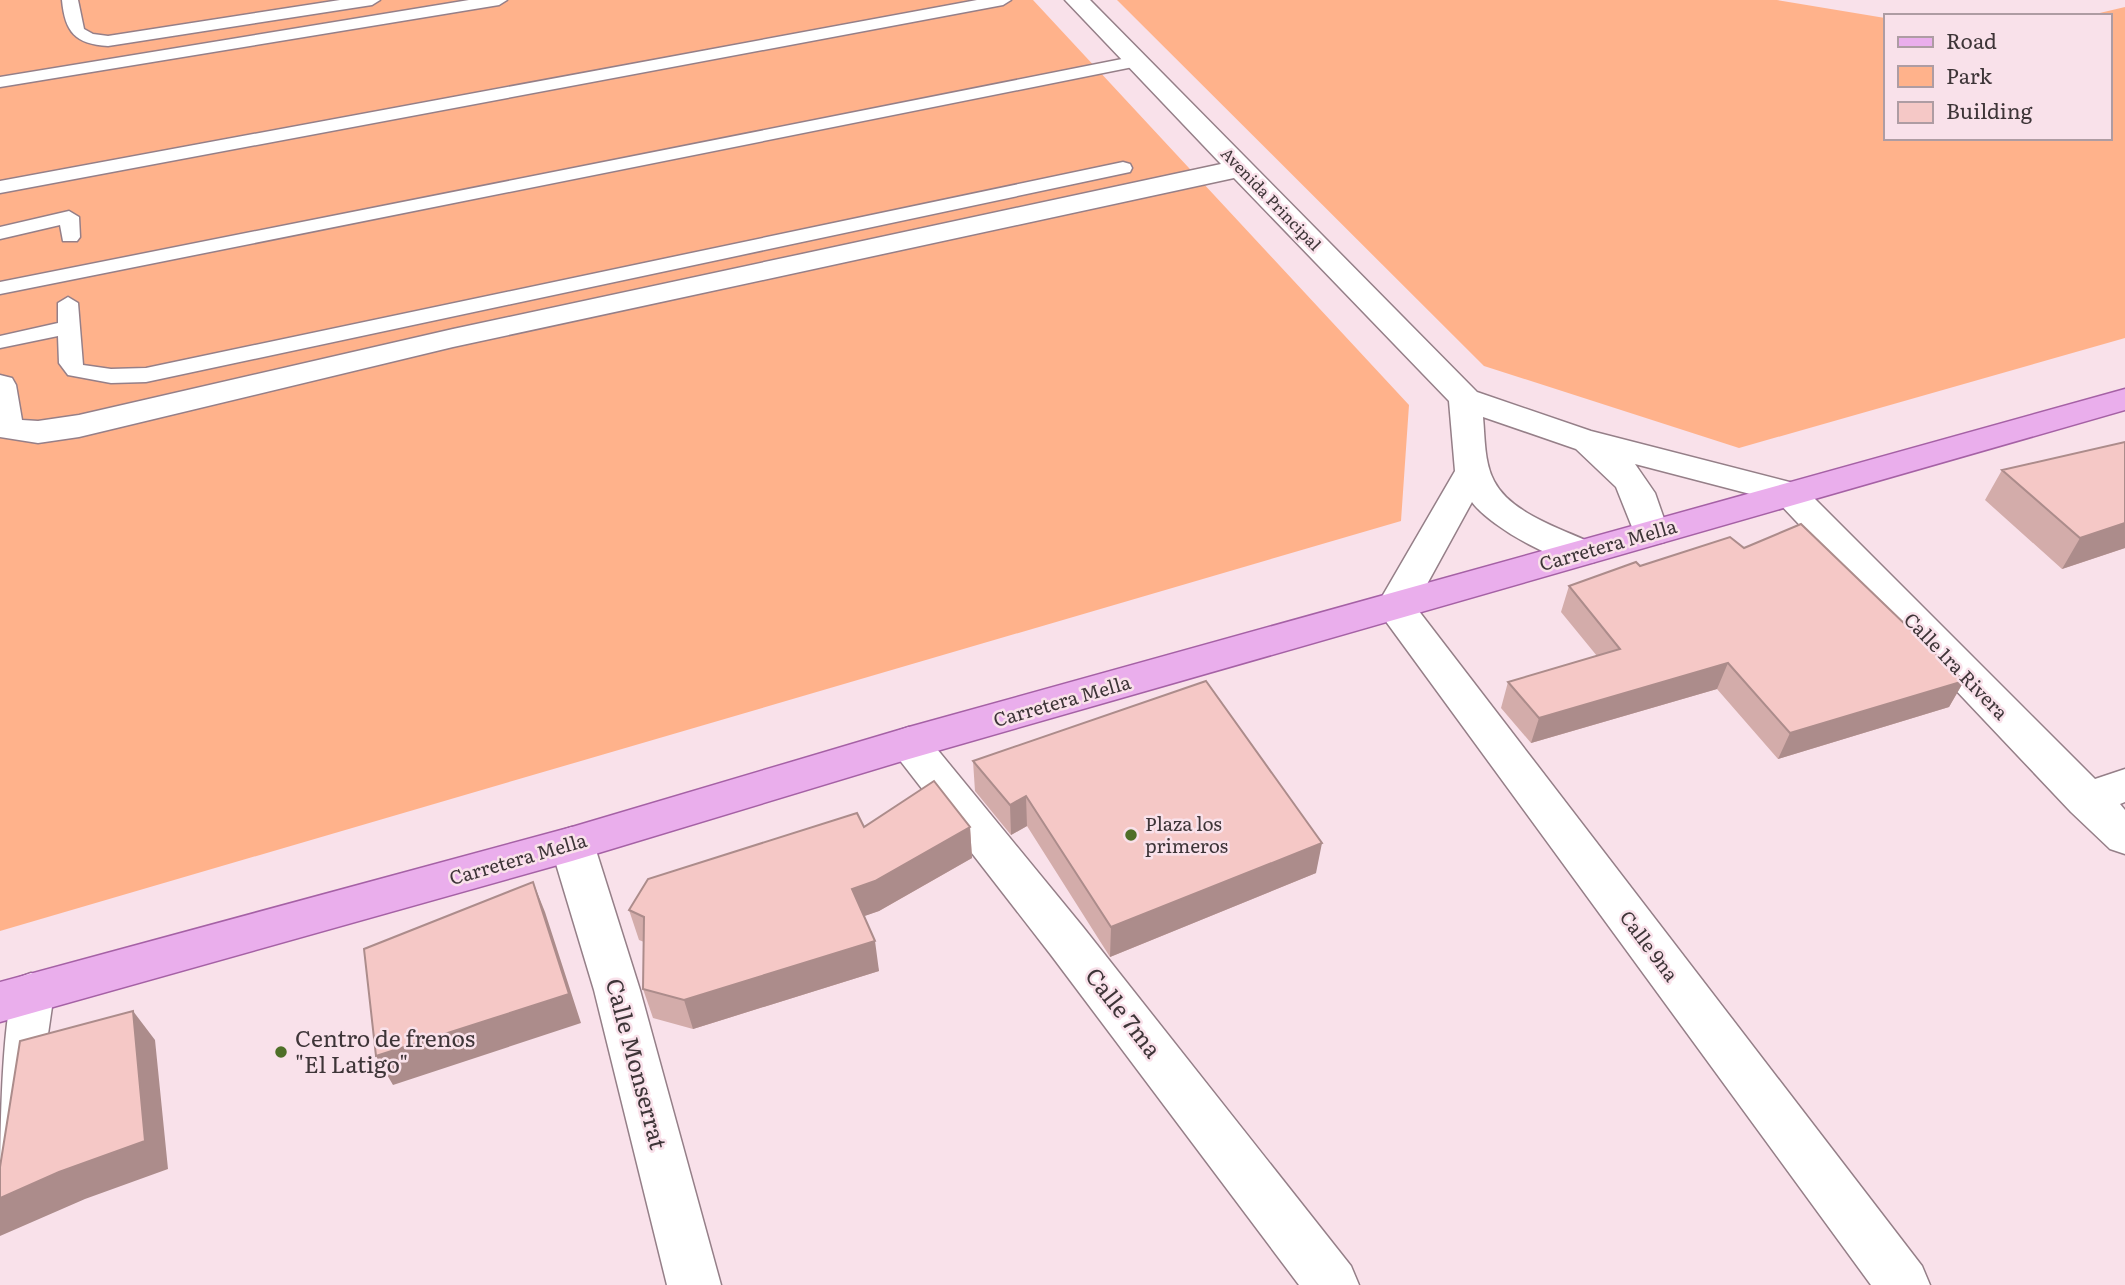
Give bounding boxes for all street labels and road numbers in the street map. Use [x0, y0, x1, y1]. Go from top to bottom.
street label: Avenida Principal [1216, 141, 1327, 255]
street label: Carretera Mella [1536, 511, 1681, 577]
street label: Calle 1ra Rivera [1898, 605, 2016, 726]
street label: Carretera Mella [990, 667, 1135, 733]
street label: Carretera Mella [446, 825, 591, 891]
street label: Calle 9na [1614, 904, 1686, 987]
street label: Calle 7ma [1078, 959, 1171, 1065]
street label: Calle Monserrat [599, 974, 677, 1153]

